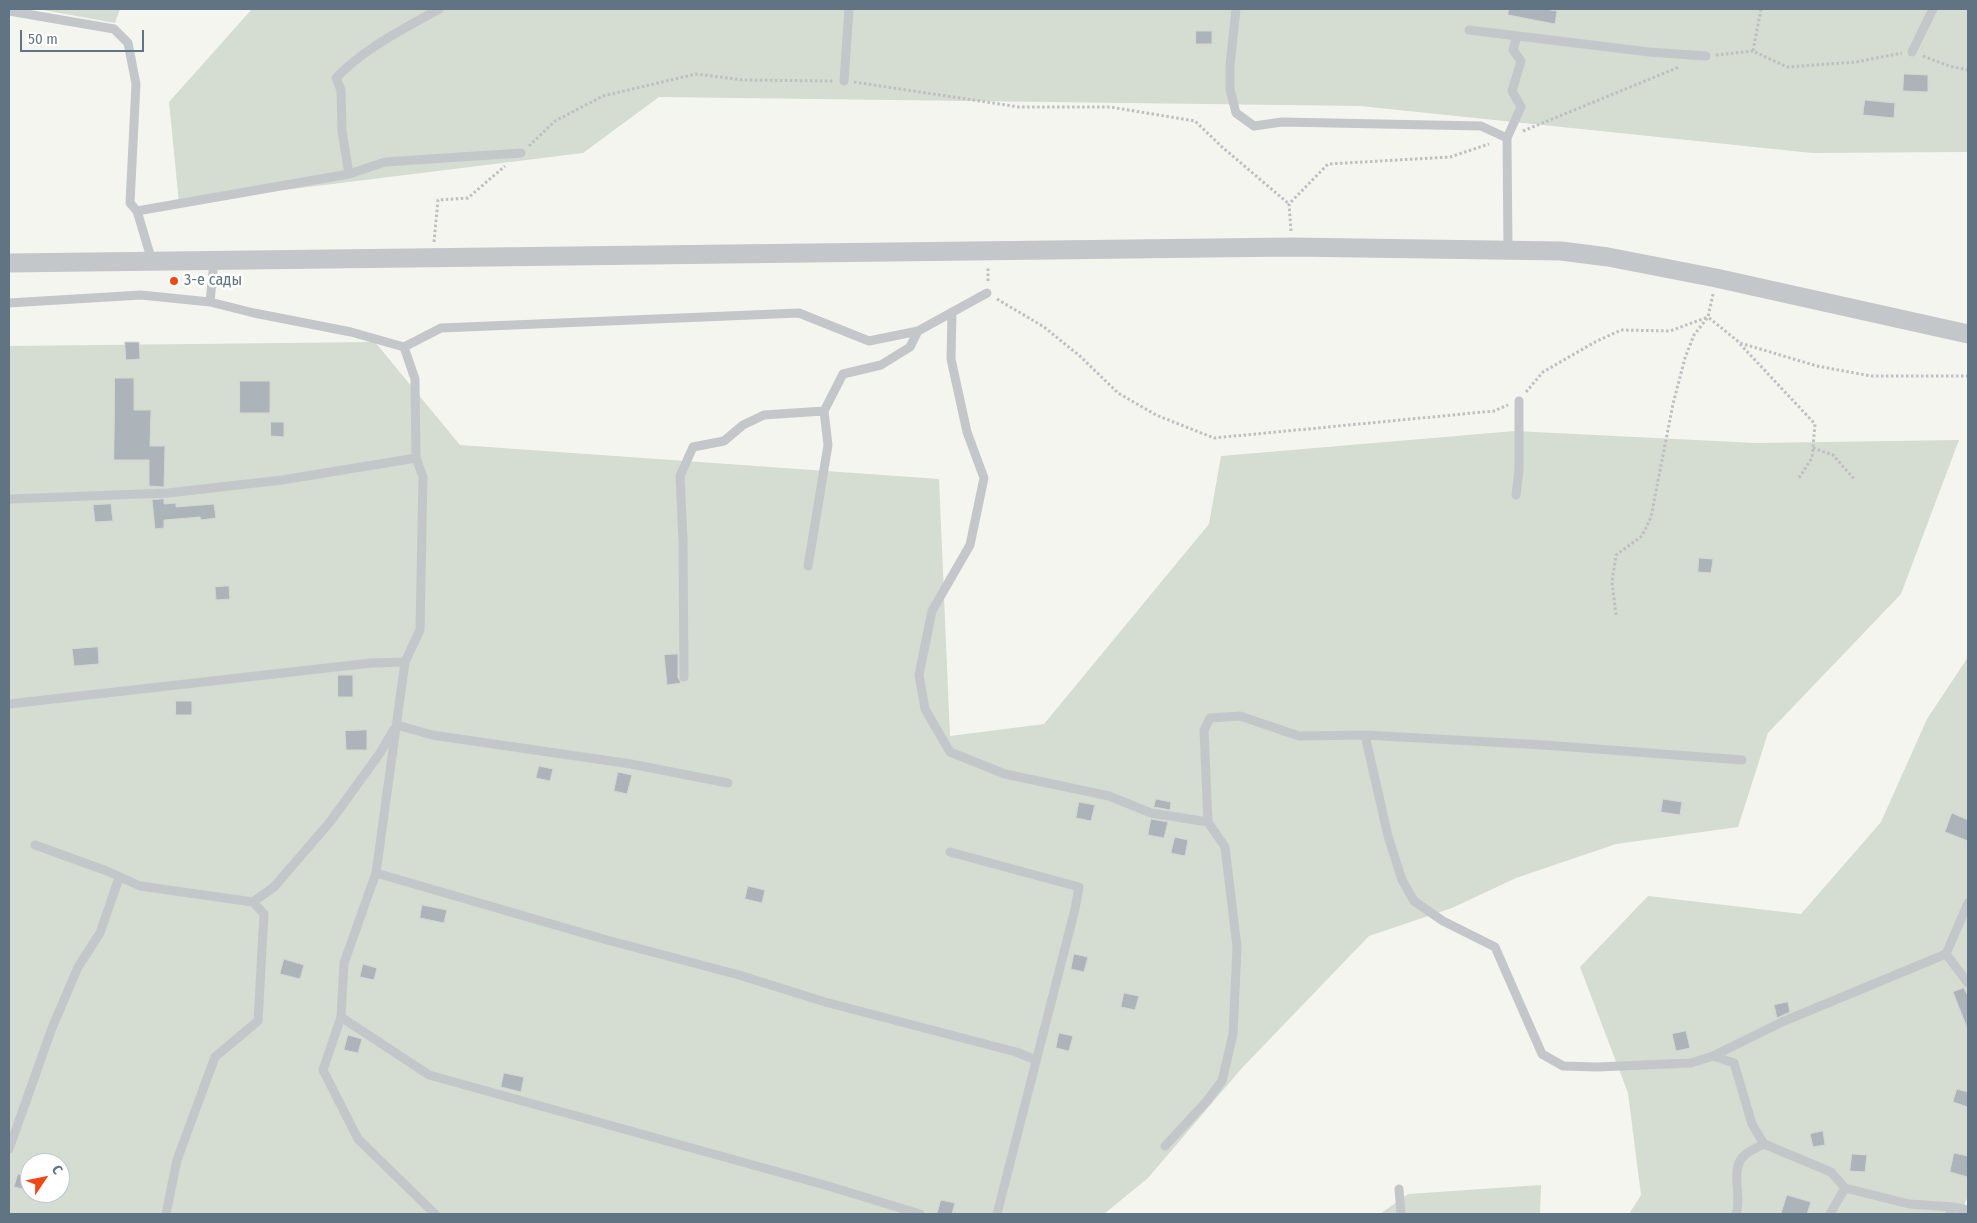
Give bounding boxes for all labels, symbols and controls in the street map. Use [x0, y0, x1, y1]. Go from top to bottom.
scale bar [22, 20, 146, 52]
text: 50 m [28, 30, 58, 48]
place label: 3-е сады [184, 271, 242, 291]
marker: 3-е сады [168, 275, 180, 287]
north arrow [20, 1153, 70, 1203]
text: С [48, 1162, 66, 1178]

